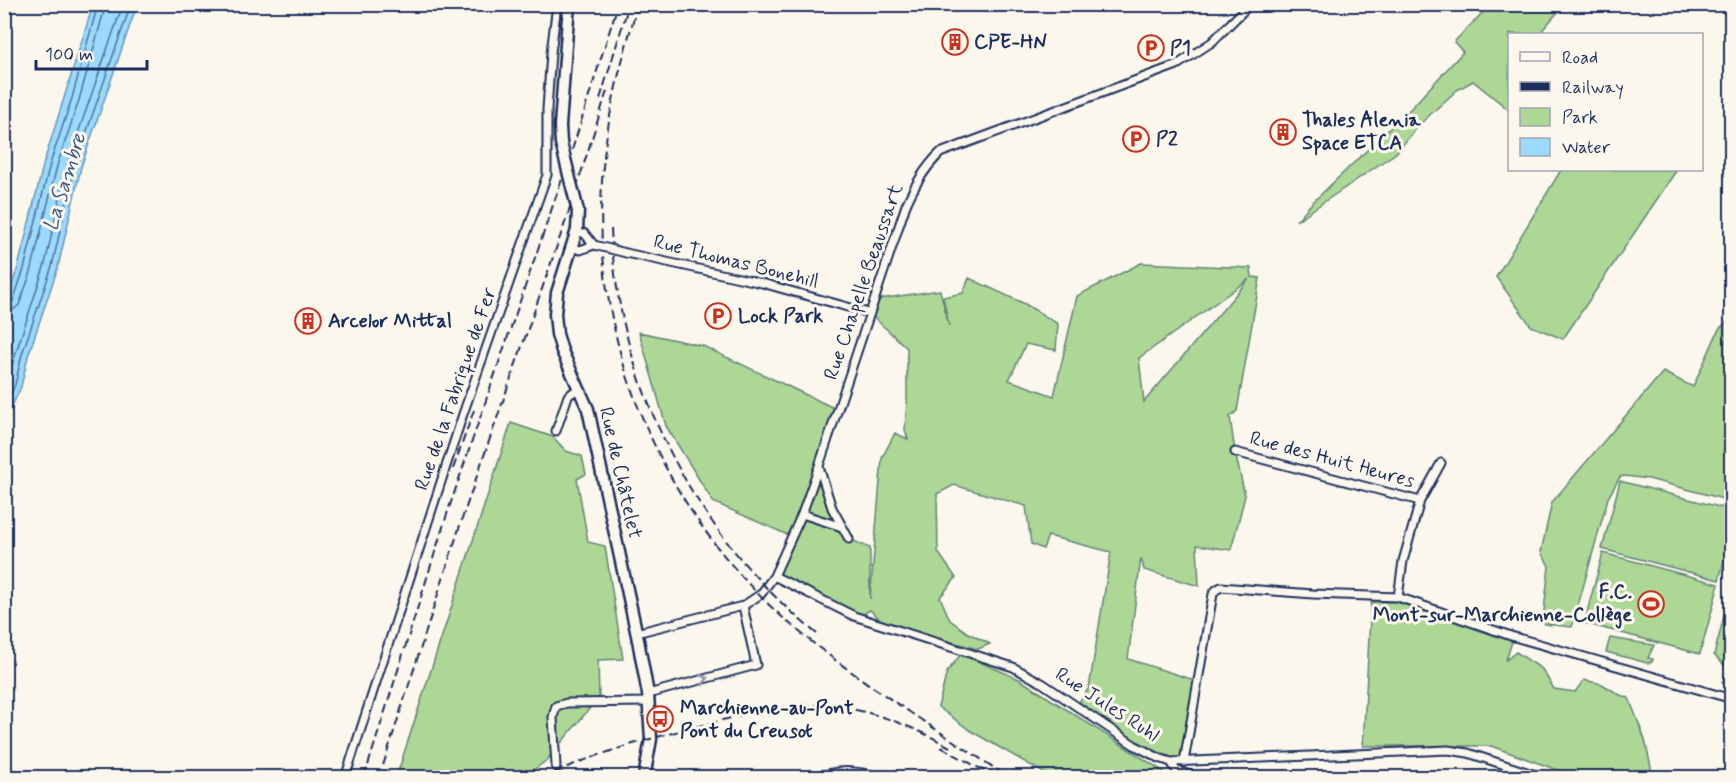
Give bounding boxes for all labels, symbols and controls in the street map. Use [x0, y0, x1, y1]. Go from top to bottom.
building icon: CPE-HN [940, 27, 970, 57]
place label: CPE-HN [974, 29, 1048, 56]
scale bar [36, 33, 147, 71]
parking icon: P1 [1136, 33, 1166, 63]
legend [1508, 33, 1703, 171]
place label: P1 [1170, 35, 1191, 62]
text: 100 m [45, 43, 93, 67]
text: Road [1562, 46, 1598, 70]
text: Railway [1562, 76, 1624, 100]
text: Park [1562, 106, 1598, 130]
place label: Thales Alenia Space ETCA [1302, 107, 1422, 157]
building icon: Thales Alenia Space ETCA [1268, 117, 1298, 147]
parking icon: P2 [1121, 124, 1151, 154]
place label: P2 [1156, 126, 1178, 153]
water label: La Sambre [37, 129, 93, 234]
text: Water [1562, 136, 1611, 160]
street label: Rue Chapelle Beaussart [818, 180, 910, 384]
street label: Rue Thomas Bonehill [650, 228, 822, 296]
street label: Rue de la Fabrique de Fer [409, 283, 504, 494]
parking icon: Lock Park [703, 301, 733, 331]
place label: Lock Park [738, 303, 823, 330]
building icon: Arcelor Mittal [293, 306, 323, 336]
place label: Arcelor Mittal [328, 308, 452, 335]
street label: Rue de Châtelet [592, 404, 648, 542]
street label: Rue des Huit Heures [1247, 425, 1417, 495]
place label: F.C. Mont-sur-Marchienne-Collège [1373, 579, 1632, 629]
sports icon: F.C. Mont-sur-Marchienne-Collège [1636, 589, 1666, 619]
street label: Rue Jules Ruhl [1050, 661, 1164, 749]
one-way arrow [698, 674, 709, 686]
place label: Marchienne-au-Pont Pont du Creusot [680, 695, 854, 745]
bus stop icon: Marchienne-au-Pont Pont du Creusot [645, 704, 675, 734]

